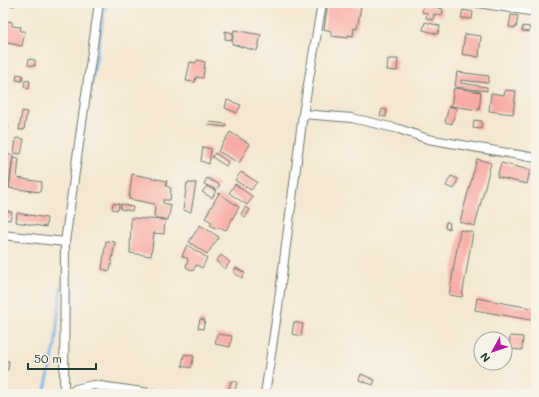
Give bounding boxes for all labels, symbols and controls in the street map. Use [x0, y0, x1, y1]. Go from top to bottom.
north arrow [473, 331, 513, 371]
scale bar [28, 345, 96, 371]
text: 50 m [34, 350, 62, 366]
text: N [477, 350, 493, 366]

